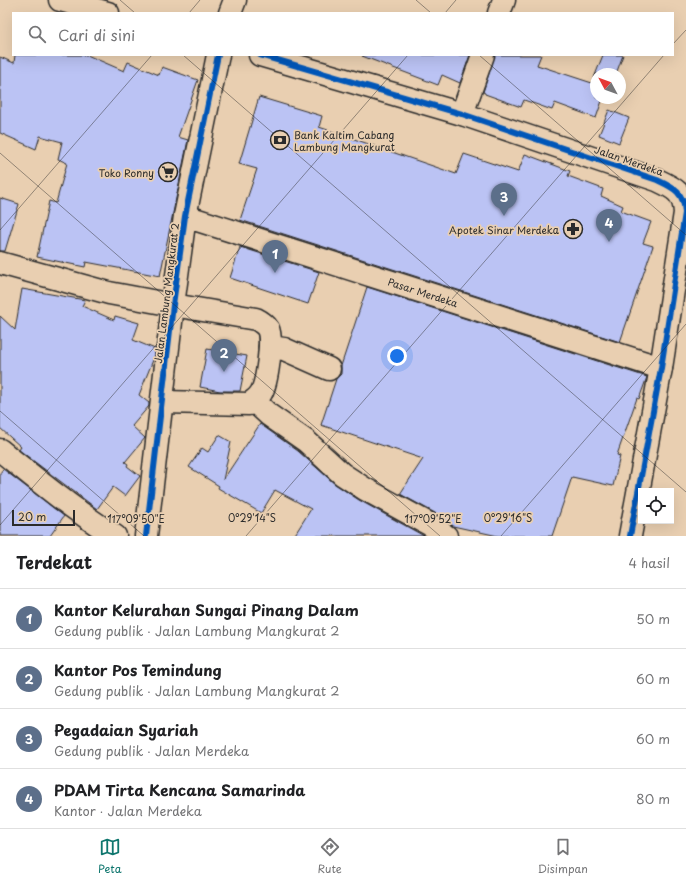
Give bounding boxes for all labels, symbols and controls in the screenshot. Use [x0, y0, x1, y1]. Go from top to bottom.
search box [12, 12, 674, 56]
icon: search [26, 23, 48, 45]
text: Cari di sini [58, 23, 135, 46]
north arrow [590, 68, 626, 104]
place label: Bank Kaltim Cabang Lambung Mangkurat [294, 127, 395, 154]
bank icon: Bank Kaltim Cabang Lambung Mangkurat [269, 129, 291, 151]
street label: Jalan Merdeka [593, 141, 666, 179]
supermarket icon: Toko Ronny [157, 161, 179, 183]
place label: Toko Ronny [99, 165, 154, 180]
pin: 3 [491, 183, 517, 216]
pin: 4 [596, 209, 622, 242]
pharmacy icon: Apotek Sinar Merdeka [562, 218, 584, 240]
street label: Jalan Lambung Mangkurat 2 [150, 222, 182, 364]
place label: Apotek Sinar Merdeka [449, 222, 560, 237]
pin: 1 [262, 240, 288, 273]
street label: Pasar Merdeka [386, 274, 461, 311]
pin: 2 [211, 339, 237, 372]
your location [387, 346, 407, 366]
map controls [638, 488, 674, 524]
button: locate [638, 488, 674, 524]
scale bar [12, 508, 75, 527]
text: 20 m [18, 508, 46, 525]
text: 0°29'14"S [228, 510, 276, 525]
text: 0°29'16"S [484, 510, 532, 525]
text: 117°09'50"E [107, 511, 165, 526]
text: 117°09'52"E [404, 511, 462, 526]
text: Terdekat [16, 549, 92, 575]
text: 4 hasil [628, 553, 670, 572]
text: Kantor Kelurahan Sungai Pinang Dalam [54, 598, 359, 621]
text: 1 [26, 609, 32, 628]
text: 50 m [636, 609, 670, 628]
text: Gedung publik · Jalan Lambung Mangkurat 2 [54, 621, 339, 640]
text: Kantor Pos Temindung [54, 658, 222, 681]
text: 2 [24, 669, 34, 688]
text: 60 m [636, 669, 670, 688]
text: Gedung publik · Jalan Lambung Mangkurat 2 [54, 681, 339, 700]
text: Pegadaian Syariah [54, 718, 199, 741]
text: 3 [25, 729, 33, 748]
text: 60 m [636, 729, 670, 748]
text: Gedung publik · Jalan Merdeka [54, 741, 249, 760]
text: PDAM Tirta Kencana Samarinda [54, 778, 305, 801]
text: 4 [25, 789, 33, 808]
text: 80 m [636, 789, 670, 808]
text: Kantor · Jalan Merdeka [54, 801, 202, 820]
tab: Peta [98, 836, 122, 877]
tab: Rute [318, 836, 342, 877]
tab: Disimpan [538, 836, 588, 877]

